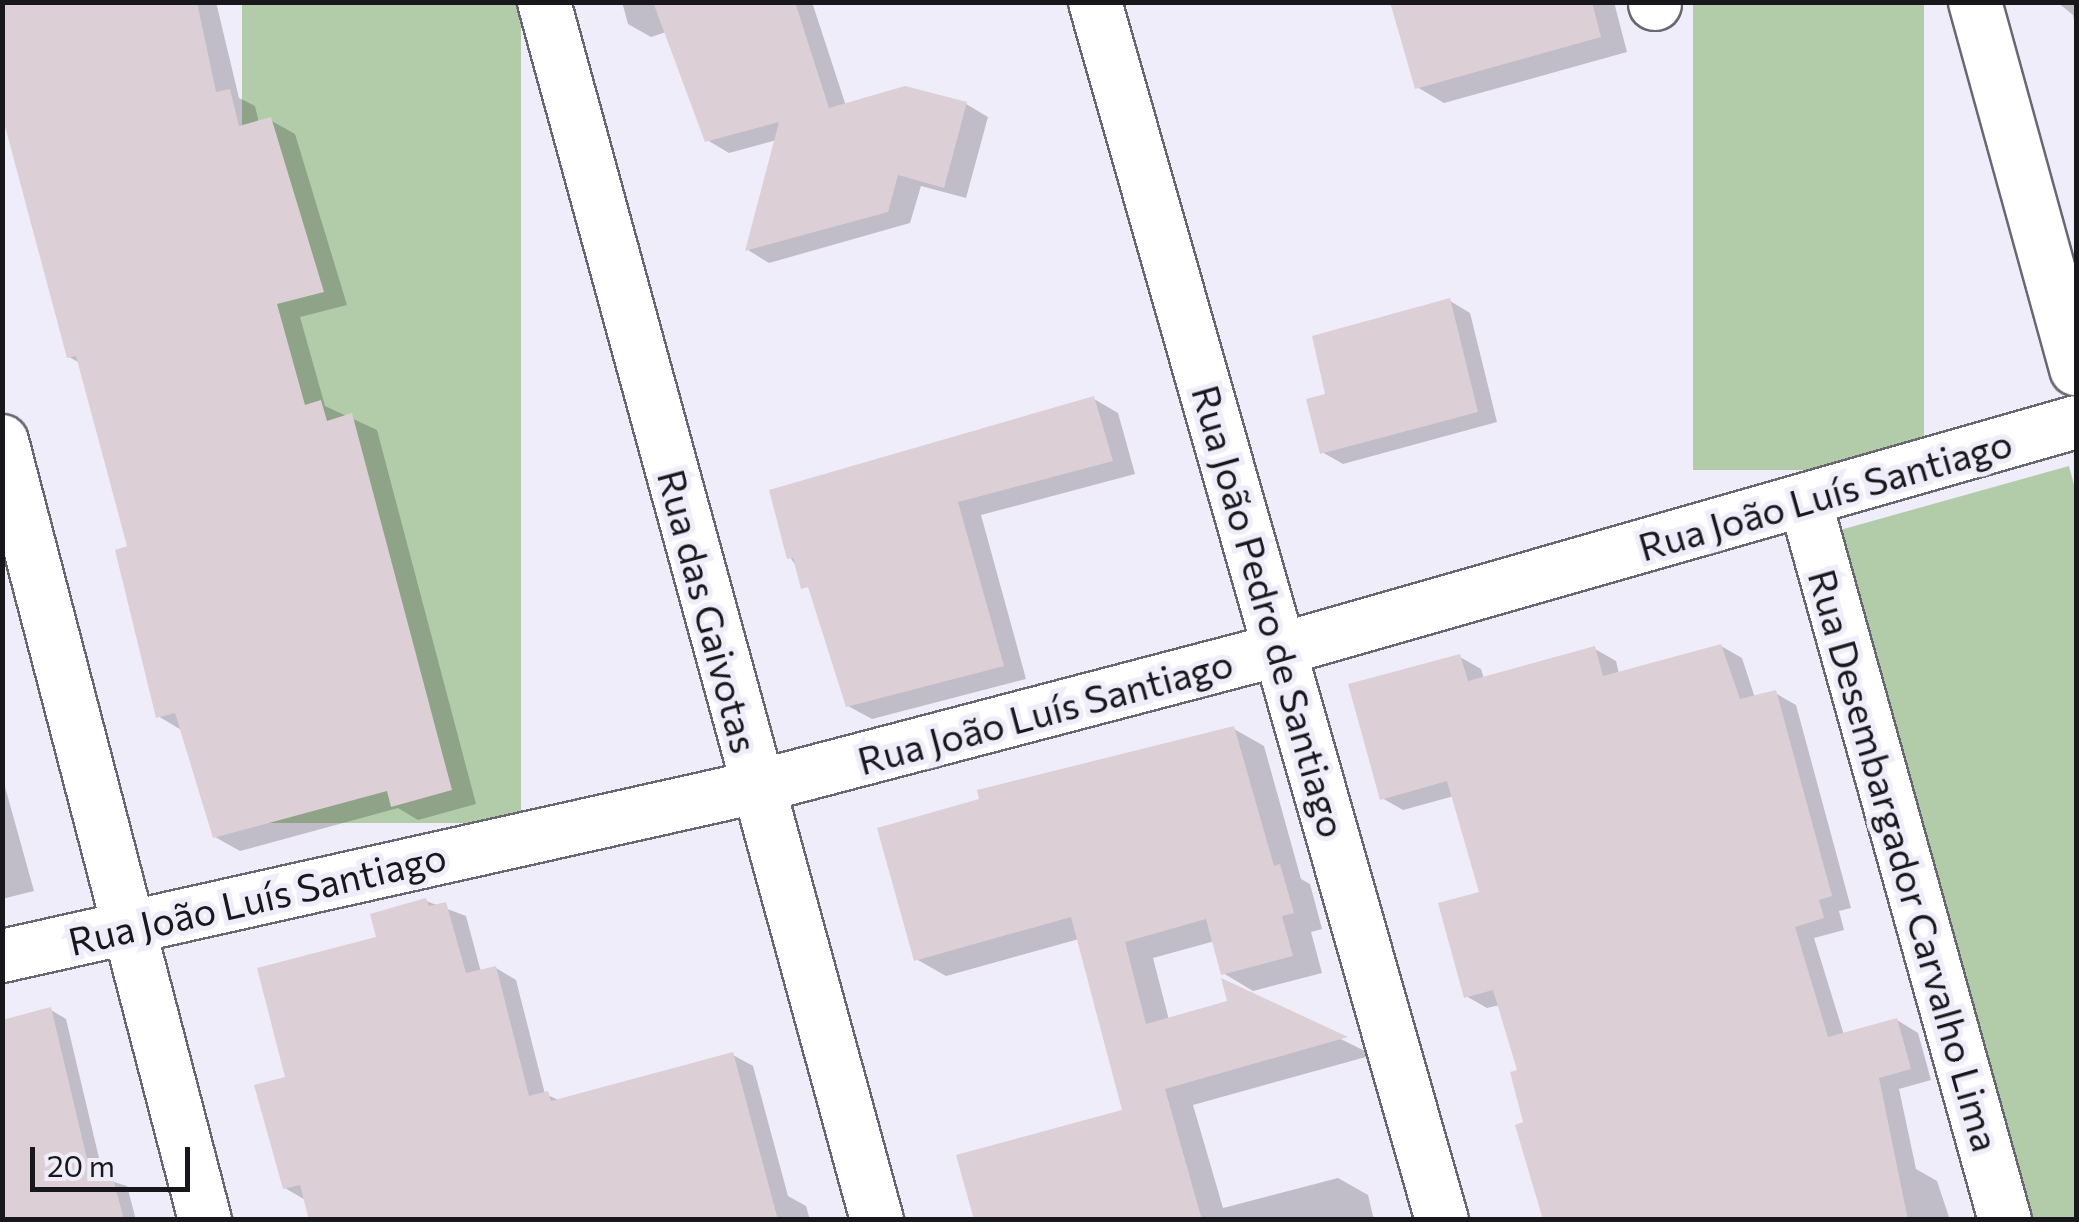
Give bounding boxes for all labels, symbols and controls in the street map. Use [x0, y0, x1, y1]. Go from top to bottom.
street label: Rua João Pedro de Santiago [1184, 380, 1356, 842]
street label: Rua João Luís Santiago [1633, 419, 2017, 569]
street label: Rua das Gaivotas [649, 464, 769, 758]
street label: Rua Desembargador Carvalho Lima [1800, 564, 2010, 1156]
street label: Rua João Luís Santiago [852, 639, 1238, 783]
street label: Rua João Luís Santiago [64, 832, 450, 964]
scale bar [35, 1127, 195, 1189]
text: 20 m [47, 1146, 115, 1183]

